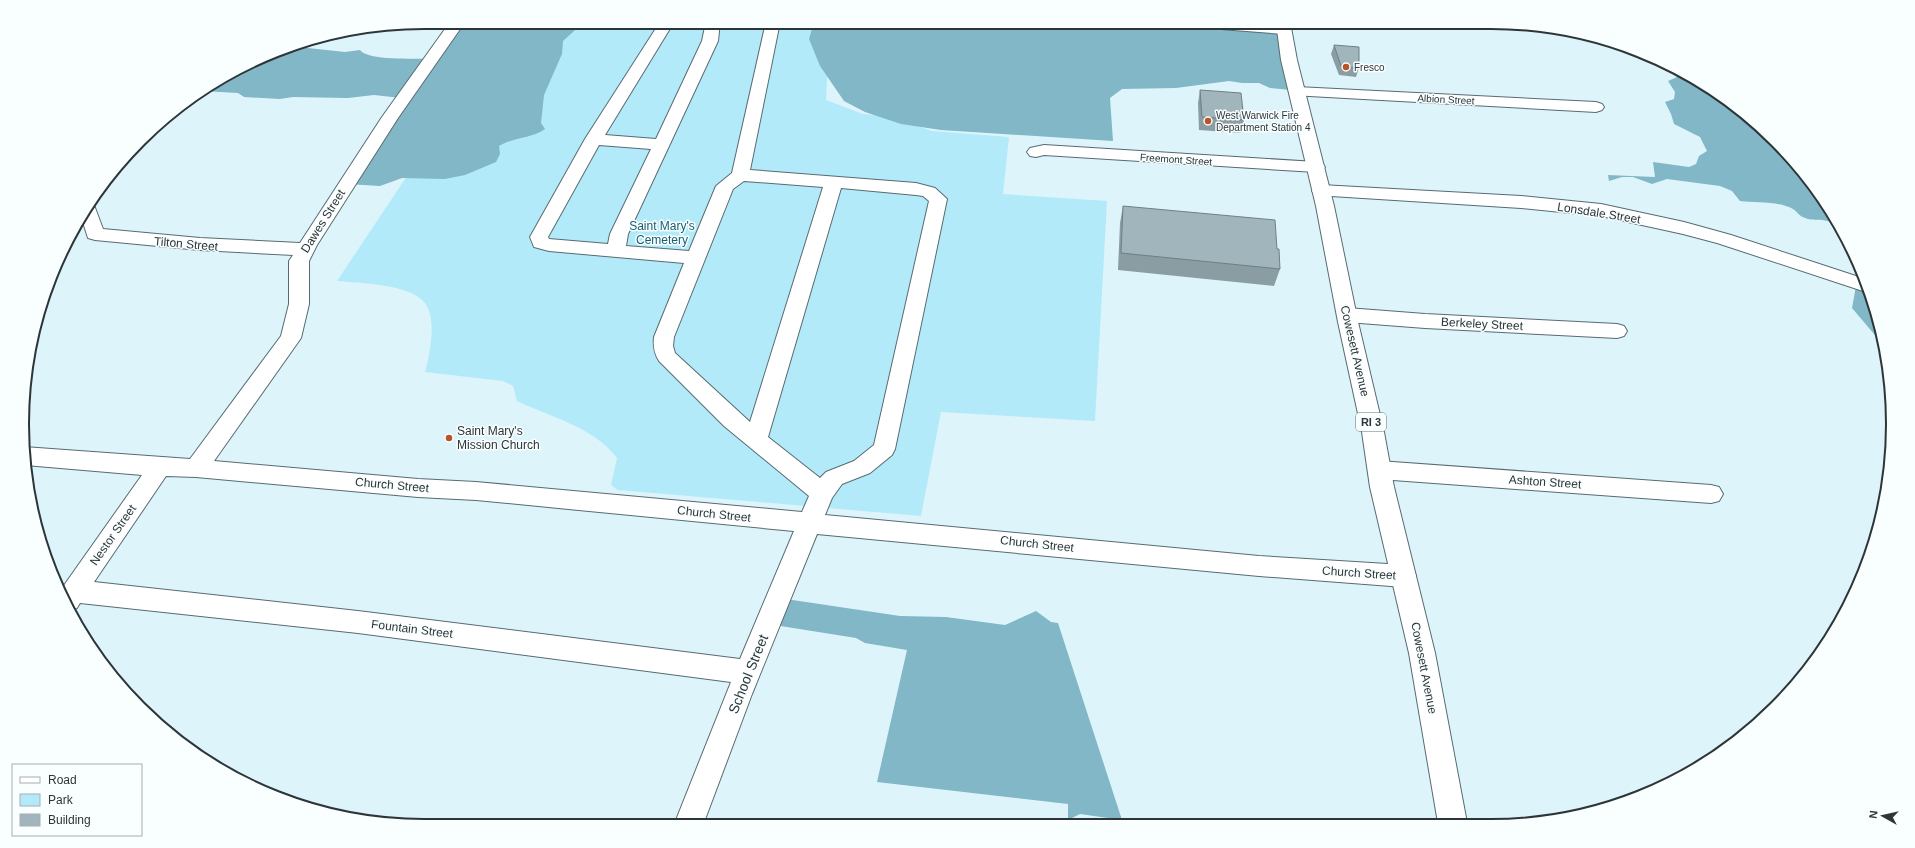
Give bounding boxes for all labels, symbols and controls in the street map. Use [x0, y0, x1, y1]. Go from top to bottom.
marker: Fresco [1341, 62, 1351, 72]
place label: Fresco [1354, 62, 1385, 73]
street label: Albion Street [1417, 93, 1475, 107]
place label: West Warwick Fire Department Station 4 [1216, 110, 1311, 133]
marker: West Warwick Fire Department Station 4 [1203, 116, 1213, 126]
street label: Freemont Street [1140, 151, 1213, 168]
street label: Dawes Street [298, 186, 348, 255]
street label: Lonsdale Street [1556, 200, 1642, 227]
park label: Saint Mary's Cemetery [629, 219, 695, 247]
street label: Tilton Street [153, 234, 219, 254]
street label: Cowesett Avenue [1338, 304, 1372, 398]
street label: Berkeley Street [1441, 315, 1524, 333]
road number: RI 3 [1356, 413, 1386, 431]
place label: Saint Mary's Mission Church [457, 424, 540, 452]
marker: Saint Mary's Mission Church [444, 433, 454, 443]
street label: Ashton Street [1508, 472, 1582, 492]
street label: Church Street [355, 475, 430, 495]
street label: Nestor Street [87, 501, 139, 568]
street label: Church Street [676, 503, 752, 525]
street label: Church Street [999, 533, 1075, 555]
street label: Church Street [1322, 563, 1397, 583]
street label: Fountain Street [370, 617, 454, 641]
street label: Cowesett Avenue [1408, 621, 1440, 715]
street label: School Street [725, 632, 771, 716]
legend [12, 764, 142, 836]
text: Road [48, 773, 77, 787]
text: Park [48, 793, 74, 807]
north arrow [1863, 796, 1903, 836]
text: N [1867, 810, 1880, 819]
text: Building [48, 813, 91, 827]

